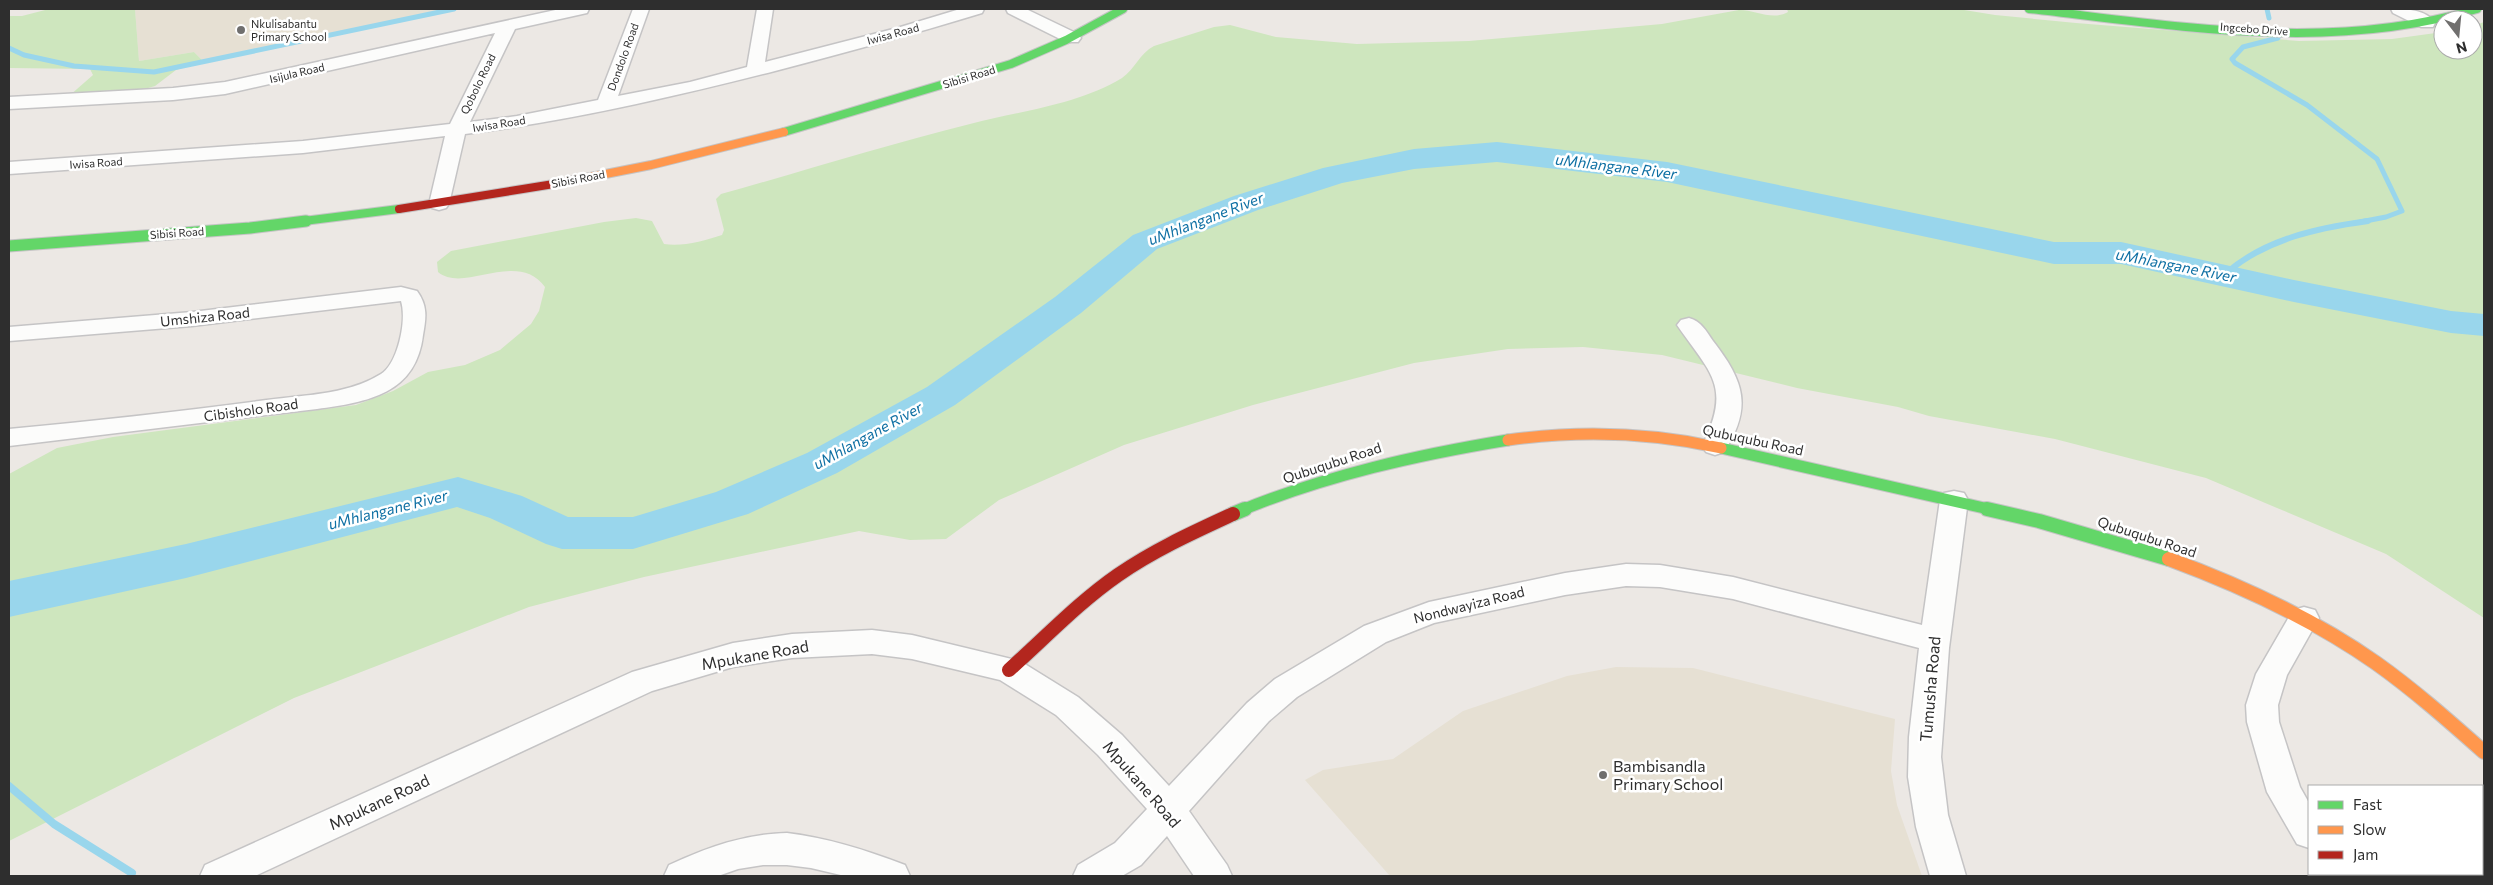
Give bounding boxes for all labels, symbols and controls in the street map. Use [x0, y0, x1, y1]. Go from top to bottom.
north arrow [2433, 10, 2483, 60]
place label: Nkulisabantu Primary School [251, 17, 327, 43]
street label: Iwisa Road [865, 20, 920, 47]
street label: Ingcebo Drive [2220, 20, 2289, 37]
street label: Dondolo Road [604, 21, 641, 92]
marker: Nkulisabantu Primary School [235, 24, 247, 36]
text: N [2454, 38, 2469, 58]
street label: Qobolo Road [457, 51, 498, 116]
street label: Isijula Road [268, 60, 326, 85]
street label: Sibisi Road [941, 62, 997, 91]
street label: Iwisa Road [472, 113, 526, 134]
water label: uMhlangane River [1554, 150, 1679, 183]
street label: Iwisa Road [69, 154, 123, 171]
street label: Sibisi Road [550, 167, 606, 190]
water label: uMhlangane River [1145, 187, 1267, 248]
street label: Sibisi Road [149, 224, 204, 241]
water label: uMhlangane River [2115, 245, 2239, 286]
street label: Umshiza Road [159, 303, 251, 330]
street label: Cibisholo Road [203, 394, 299, 425]
water label: uMhlangane River [810, 397, 926, 473]
street label: Qubuqubu Road [1701, 421, 1805, 459]
street label: Qubuqubu Road [1280, 439, 1383, 486]
water label: uMhlangane River [326, 485, 450, 533]
street label: Qubuqubu Road [2096, 513, 2199, 560]
street label: Nondwayiza Road [1412, 583, 1526, 627]
street label: Tumusha Road [1915, 635, 1944, 743]
street label: Mpukane Road [700, 636, 810, 673]
street label: Mpukane Road [1100, 736, 1185, 831]
place label: Bambisandla Primary School [1613, 756, 1723, 793]
marker: Bambisandla Primary School [1597, 769, 1609, 781]
street label: Mpukane Road [325, 770, 432, 833]
legend [2308, 785, 2483, 875]
text: Fast [2353, 795, 2382, 813]
text: Slow [2353, 820, 2386, 838]
text: Jam [2353, 845, 2378, 863]

